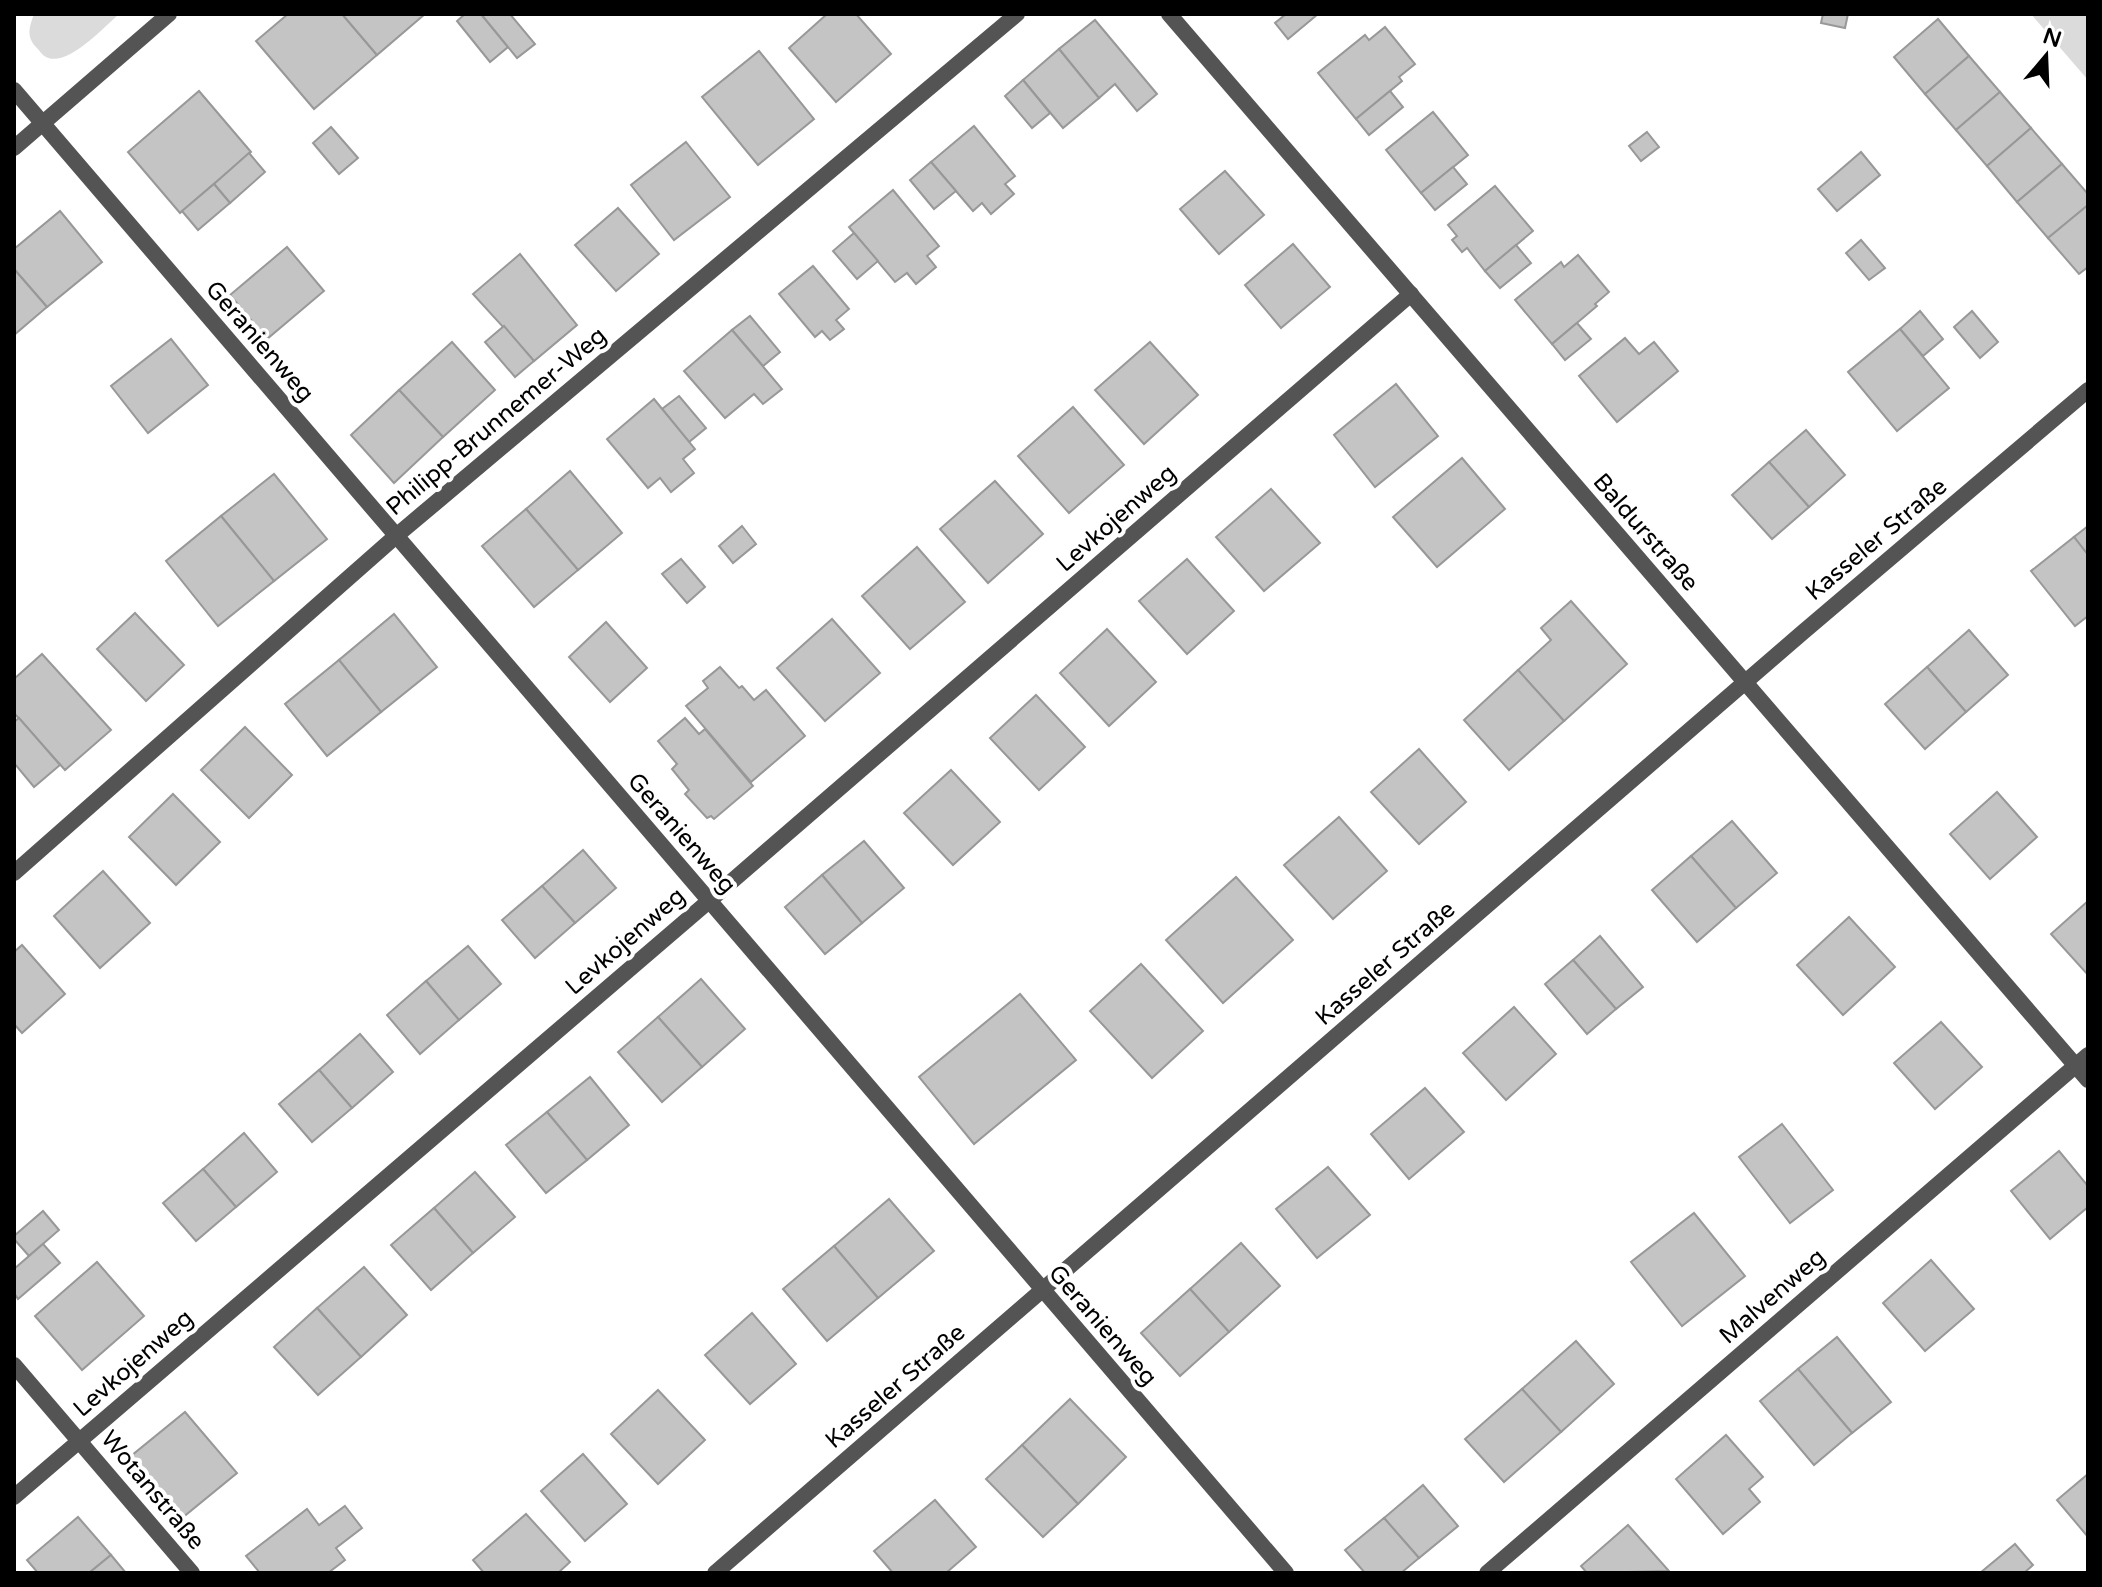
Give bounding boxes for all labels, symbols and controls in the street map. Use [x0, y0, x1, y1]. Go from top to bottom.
north arrow [2006, 16, 2086, 96]
text: N [2040, 23, 2065, 53]
street label: Geranienweg [199, 275, 320, 408]
street label: Philipp-Brunnemer-Weg [380, 321, 612, 522]
street label: Levkojenweg [1051, 459, 1182, 578]
street label: Baldurstraße [1587, 468, 1705, 597]
street label: Kasseler Straße [1800, 472, 1953, 607]
street label: Geranienweg [621, 767, 742, 900]
street label: Levkojenweg [560, 882, 691, 1001]
street label: Kasseler Straße [1310, 895, 1461, 1032]
street label: Malvenweg [1713, 1243, 1831, 1350]
street label: Geranienweg [1042, 1259, 1163, 1392]
street label: Levkojenweg [68, 1304, 199, 1423]
street label: Kasseler Straße [820, 1318, 971, 1455]
street label: Wotanstraße [94, 1425, 211, 1556]

